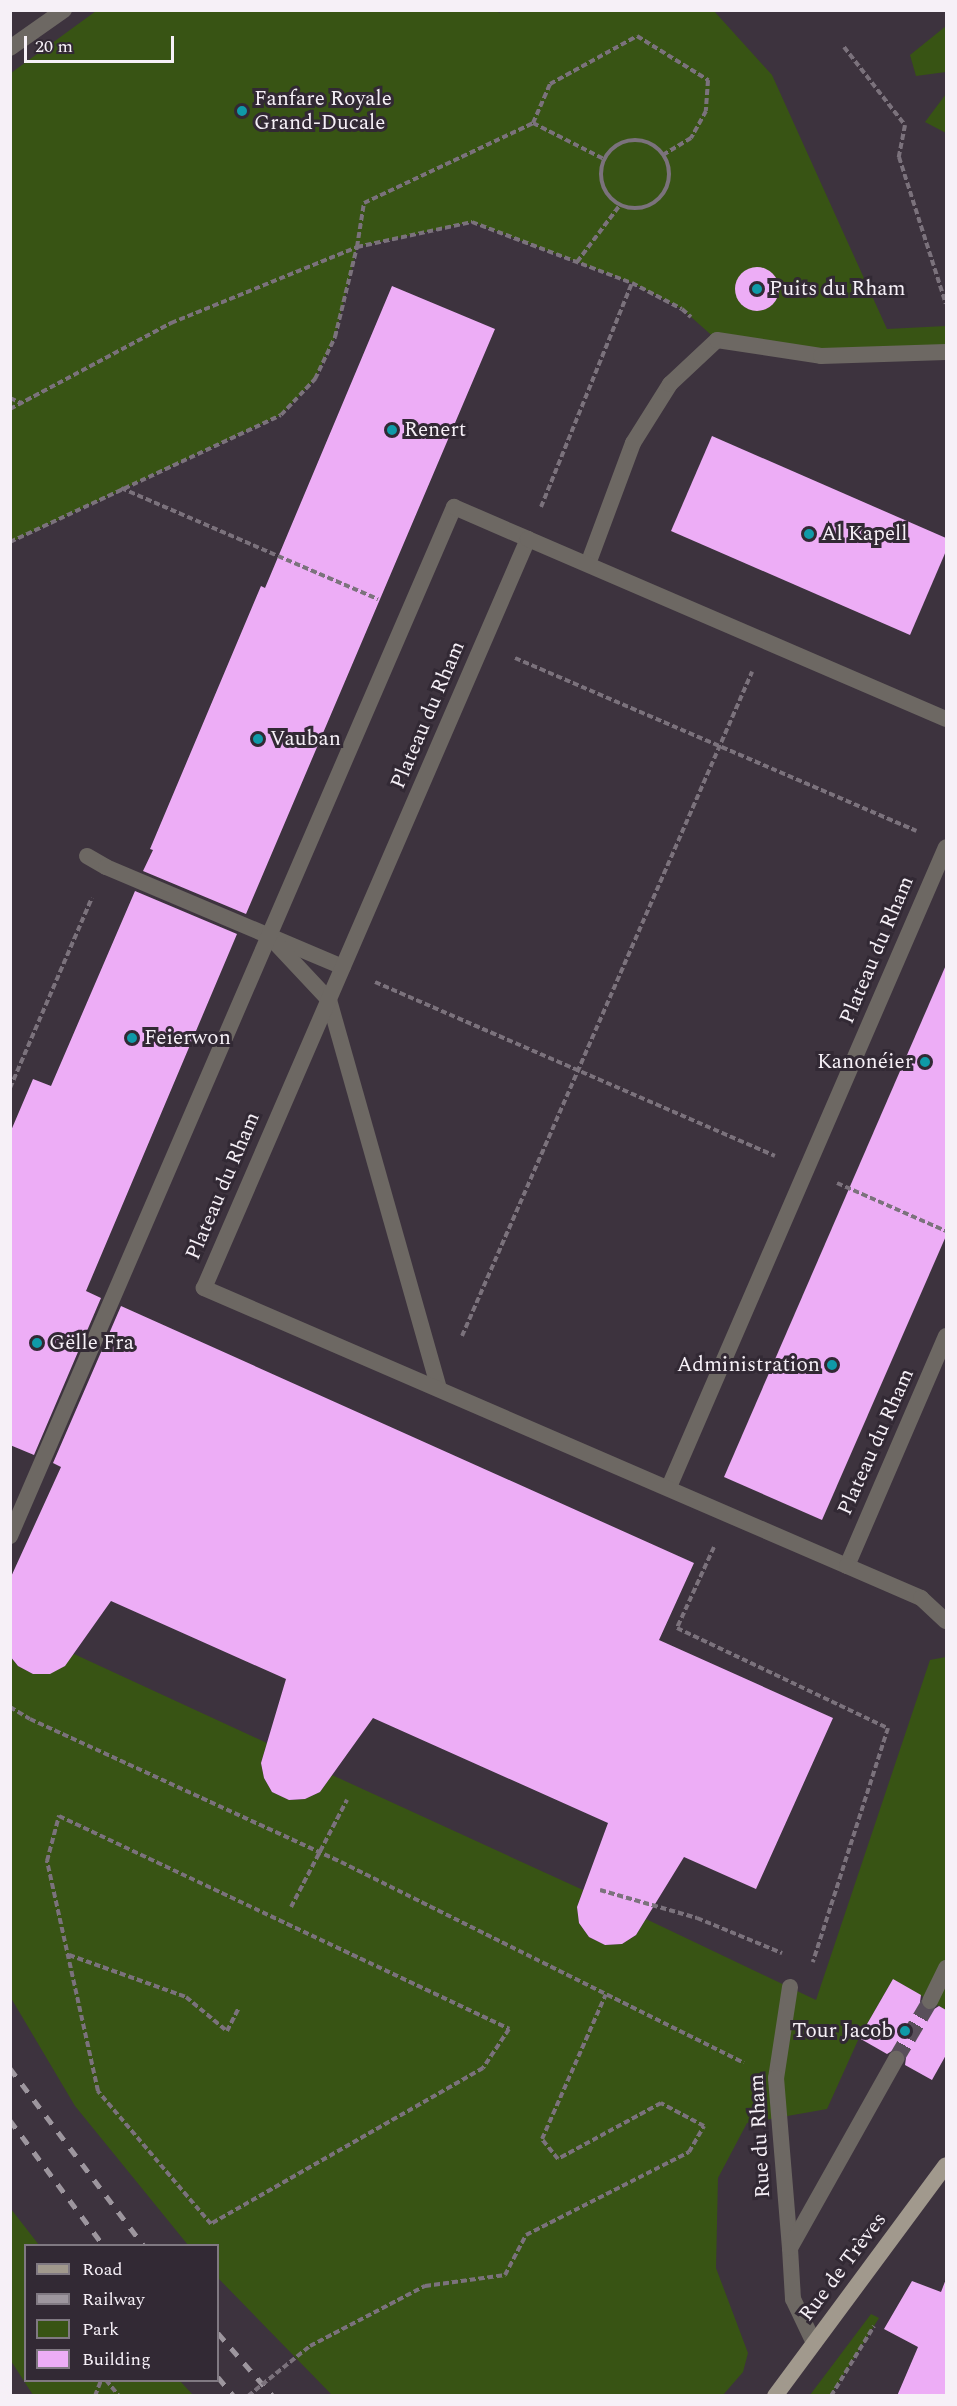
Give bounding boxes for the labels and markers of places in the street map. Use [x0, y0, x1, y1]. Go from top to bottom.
place label: Fanfare Royale Grand-Ducale [254, 86, 392, 136]
marker: Fanfare Royale Grand-Ducale [235, 104, 249, 118]
place label: Puits du Rham [769, 276, 906, 302]
marker: Puits du Rham [750, 282, 764, 296]
place label: Renert [404, 417, 466, 443]
marker: Renert [385, 423, 399, 437]
place label: Al Kapell [821, 521, 907, 547]
marker: Al Kapell [802, 527, 816, 541]
place label: Vauban [270, 726, 341, 752]
marker: Vauban [251, 732, 265, 746]
place label: Feierwon [144, 1025, 231, 1051]
marker: Feierwon [125, 1031, 139, 1045]
place label: Kanonéier [817, 1049, 913, 1075]
marker: Kanonéier [918, 1055, 932, 1069]
place label: Gëlle Fra [49, 1330, 134, 1356]
marker: Gëlle Fra [30, 1336, 44, 1350]
place label: Administration [677, 1352, 820, 1378]
marker: Administration [825, 1358, 839, 1372]
place label: Tour Jacob [792, 2018, 893, 2044]
marker: Tour Jacob [898, 2024, 912, 2038]

